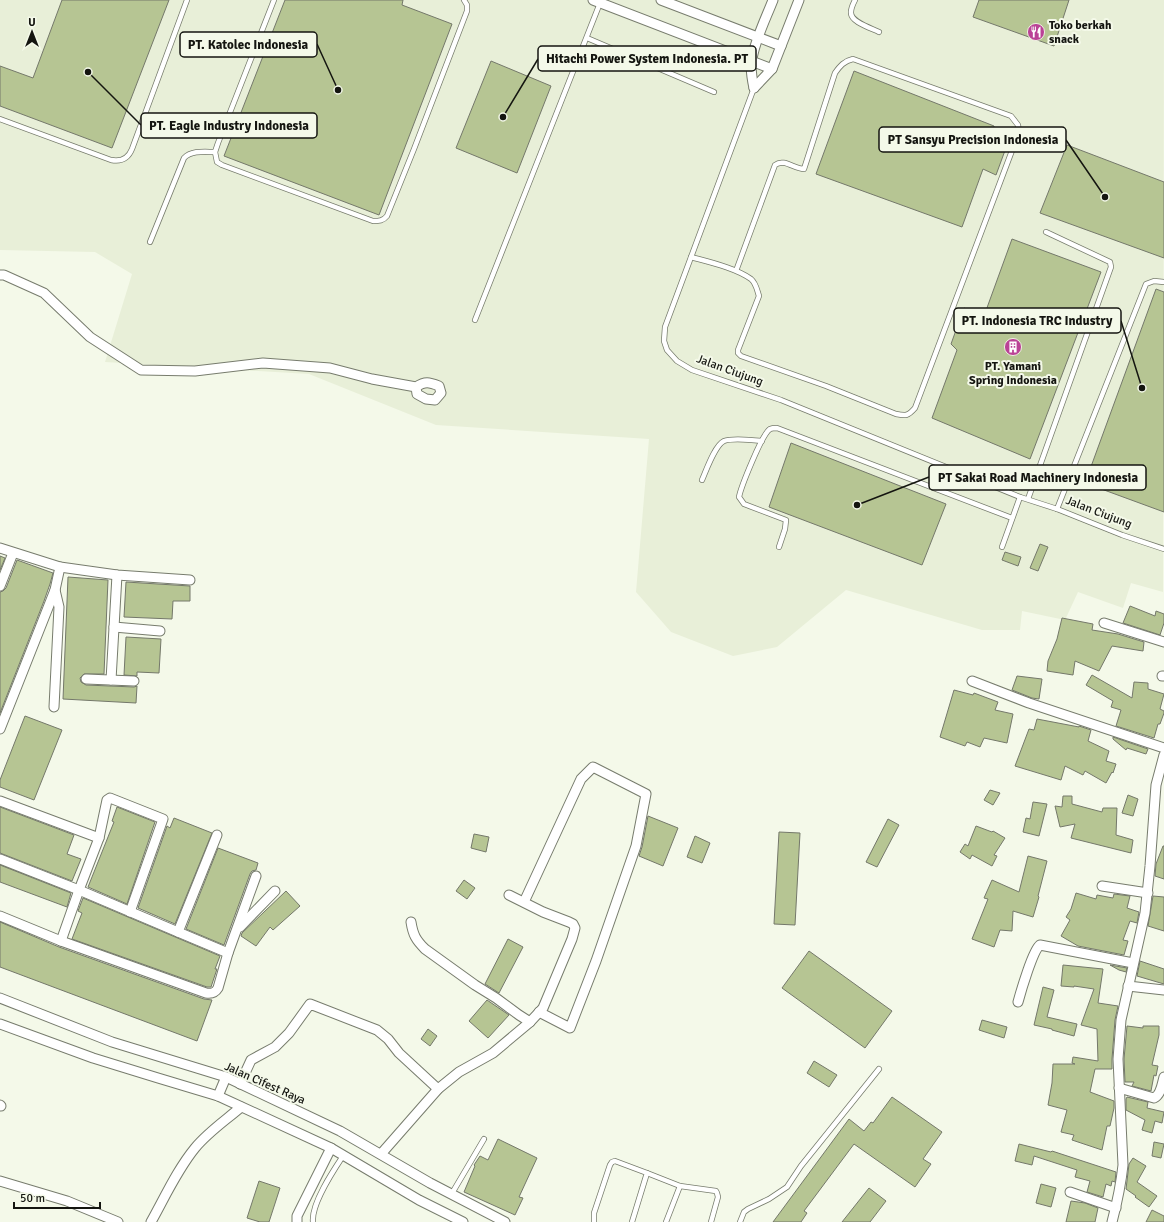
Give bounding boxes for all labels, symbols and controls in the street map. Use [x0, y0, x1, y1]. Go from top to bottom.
north arrow [12, 12, 52, 52]
text: U [28, 16, 36, 29]
place label: Toko berkah snack [1049, 18, 1112, 47]
restaurant icon: Toko berkah snack [1026, 22, 1046, 42]
callout: PT. Katolec Indonesia [180, 32, 317, 57]
text: PT. Katolec Indonesia [188, 37, 309, 53]
callout: Hitachi Power System Indonesia. PT [538, 46, 756, 71]
text: Hitachi Power System Indonesia. PT [546, 51, 748, 67]
callout: PT. Eagle Industry Indonesia [141, 113, 317, 138]
text: PT. Eagle Industry Indonesia [149, 118, 309, 134]
callout: PT Sansyu Precision Indonesia [879, 127, 1066, 152]
text: PT Sansyu Precision Indonesia [888, 132, 1059, 148]
callout: PT. Indonesia TRC Industry [954, 308, 1121, 333]
text: PT. Indonesia TRC Industry [962, 313, 1113, 329]
building icon: PT. Yamani Spring Indonesia [1003, 337, 1023, 357]
street label: Jalan Ciujung [694, 351, 765, 389]
place label: PT. Yamani Spring Indonesia [969, 359, 1057, 388]
callout: PT Sakai Road Machinery Indonesia [929, 465, 1146, 490]
text: PT Sakai Road Machinery Indonesia [938, 470, 1138, 486]
street label: Jalan Ciujung [1064, 493, 1134, 532]
street label: Jalan Cifest Raya [222, 1059, 308, 1108]
scale bar [14, 1184, 100, 1210]
text: 50 m [20, 1191, 45, 1206]

